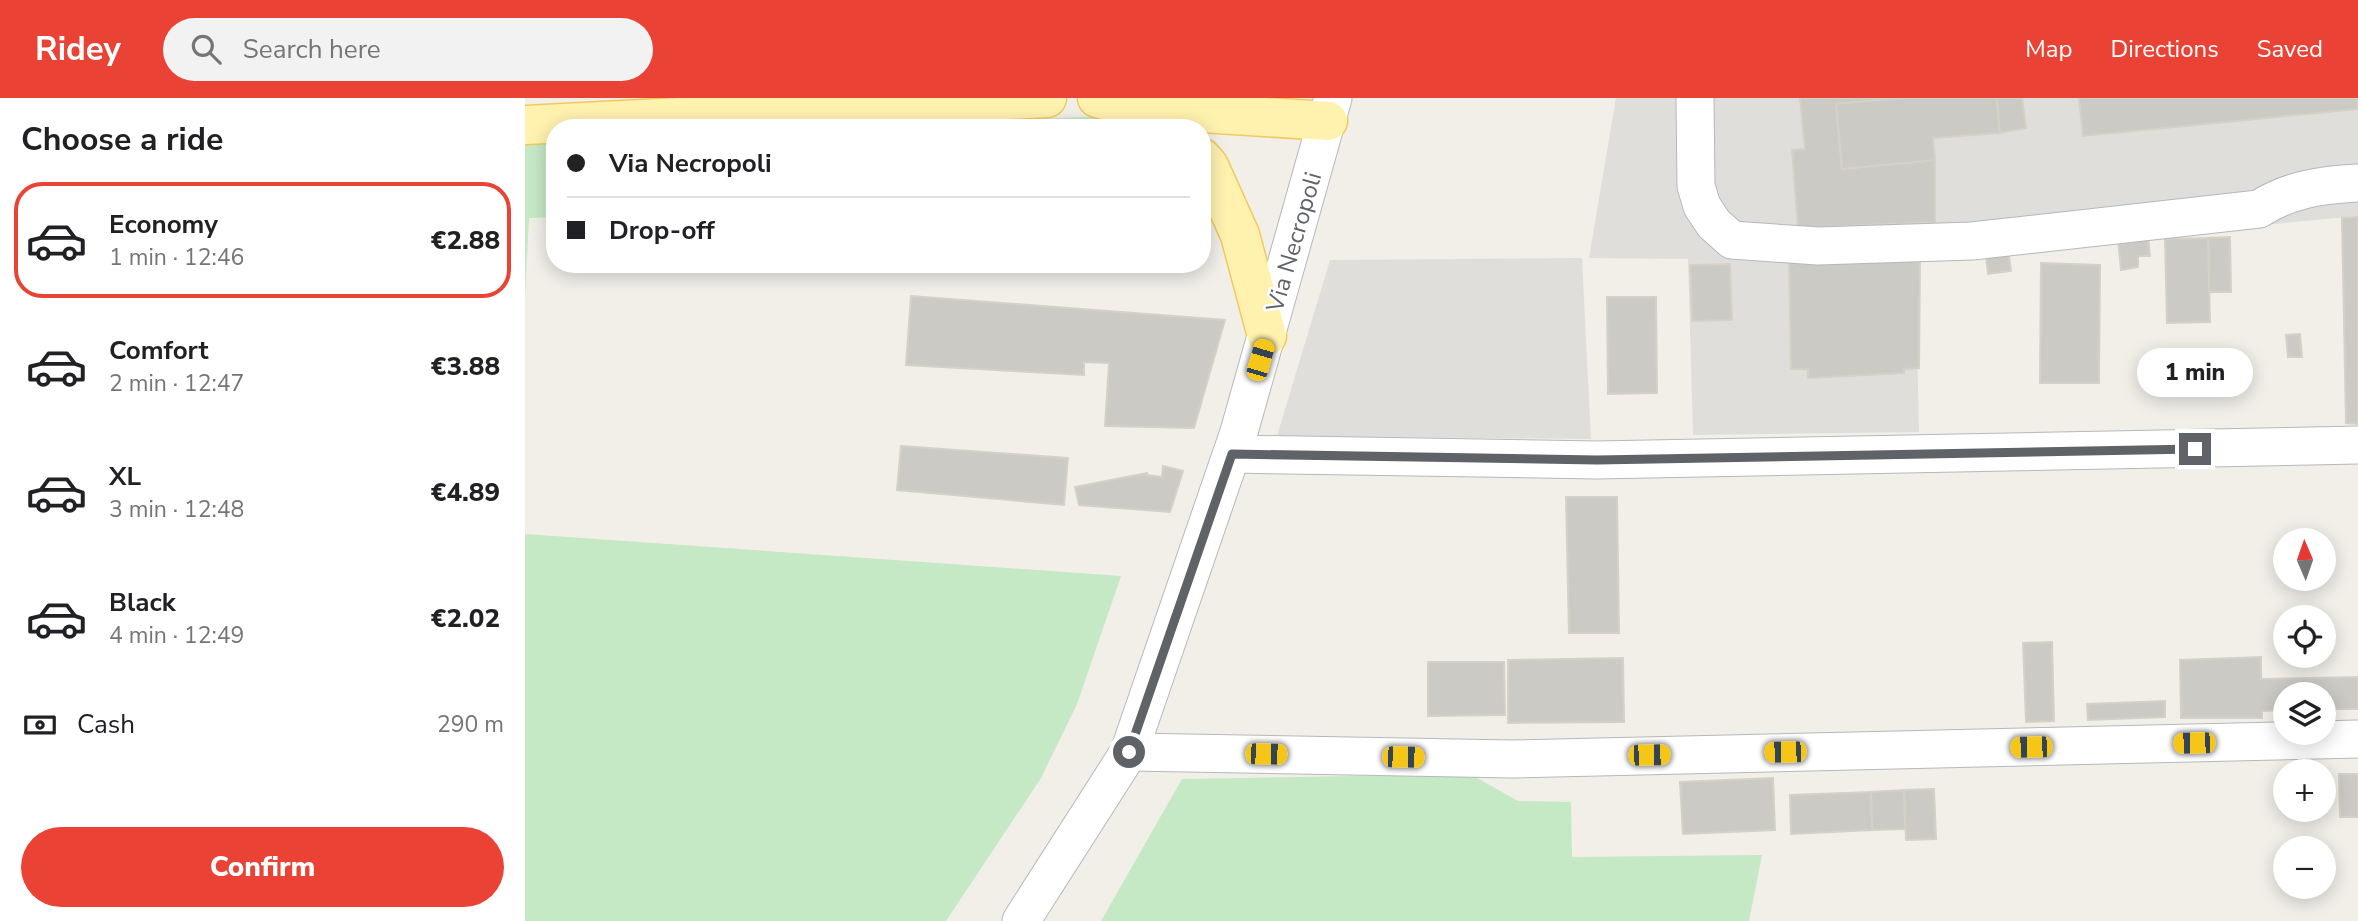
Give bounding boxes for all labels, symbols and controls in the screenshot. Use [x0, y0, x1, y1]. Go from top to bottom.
search box [163, 18, 653, 81]
text: Ridey [35, 27, 121, 72]
icon: search [187, 30, 225, 68]
text: Search here [243, 32, 381, 67]
text: Map [2025, 33, 2072, 65]
text: Directions [2110, 33, 2219, 65]
text: Saved [2257, 33, 2323, 65]
text: Choose a ride [21, 118, 223, 161]
text: Via Necropoli [609, 146, 772, 181]
street label: Via Necropoli [1258, 168, 1329, 317]
text: Economy [109, 207, 218, 242]
icon: car [25, 209, 88, 272]
text: Drop-off [609, 213, 715, 248]
text: €2.88 [431, 223, 500, 258]
text: 1 min · 12:46 [109, 242, 244, 273]
text: Comfort [109, 333, 209, 368]
icon: car [25, 335, 88, 398]
car [1245, 337, 1276, 383]
callout: 1 min [2137, 348, 2253, 396]
text: €3.88 [431, 349, 500, 384]
text: 1 min [2165, 357, 2225, 388]
text: 2 min · 12:47 [109, 368, 244, 399]
route end [2179, 433, 2211, 465]
text: XL [109, 459, 141, 494]
icon: car [25, 461, 88, 524]
text: €4.89 [431, 475, 500, 510]
text: 3 min · 12:48 [109, 494, 244, 525]
north arrow [2273, 528, 2336, 592]
map controls [2273, 528, 2336, 899]
text: Black [109, 585, 176, 620]
icon: car [25, 587, 88, 650]
text: €2.02 [431, 601, 500, 636]
button: locate [2273, 605, 2336, 668]
text: 4 min · 12:49 [109, 620, 244, 651]
button: layers [2273, 682, 2336, 745]
icon: cash [21, 706, 59, 744]
text: Cash [77, 707, 135, 742]
text: 290 m [437, 709, 504, 740]
car [2173, 732, 2216, 754]
route start [1113, 736, 1145, 768]
car [2010, 736, 2053, 758]
car [1764, 741, 1807, 763]
car [1245, 743, 1288, 765]
car [1628, 744, 1671, 766]
car [1382, 746, 1425, 768]
button: + [2273, 759, 2336, 822]
button: Confirm [21, 827, 504, 907]
button: − [2273, 836, 2336, 899]

